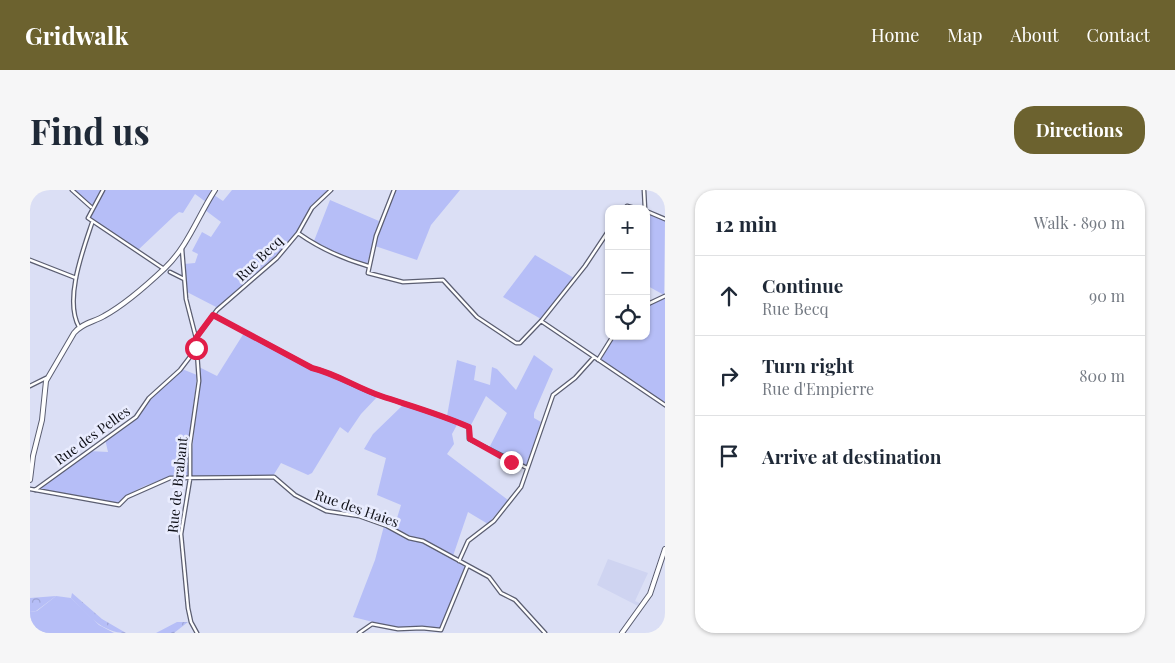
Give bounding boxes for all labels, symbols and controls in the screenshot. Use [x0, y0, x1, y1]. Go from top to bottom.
text: Gridwalk [25, 19, 128, 51]
text: Home [871, 23, 919, 47]
text: Map [947, 23, 982, 47]
text: About [1010, 23, 1059, 47]
text: Contact [1087, 23, 1150, 47]
button: Directions [1014, 106, 1145, 154]
text: Find us [30, 107, 150, 154]
map controls [605, 205, 650, 340]
button: + [605, 205, 650, 250]
text: 12 min [715, 209, 777, 237]
text: Walk · 890 m [1034, 212, 1125, 233]
street label: Rue Becq [231, 231, 287, 285]
button: − [605, 250, 650, 295]
text: Continue [762, 272, 843, 298]
icon: ahead [715, 282, 743, 310]
text: 90 m [1089, 285, 1125, 306]
button: locate [605, 295, 650, 340]
text: Rue Becq [762, 298, 829, 319]
route start [185, 337, 208, 360]
text: Turn right [762, 352, 854, 378]
icon: right [715, 362, 743, 390]
text: 800 m [1079, 365, 1125, 386]
text: Rue d'Empierre [762, 378, 874, 399]
street label: Rue des Pelles [50, 401, 134, 469]
street label: Rue de Brabant [163, 435, 192, 534]
icon: arrive [715, 442, 743, 470]
text: Arrive at destination [762, 443, 942, 469]
route end [500, 451, 523, 474]
street label: Rue des Haies [312, 485, 402, 531]

